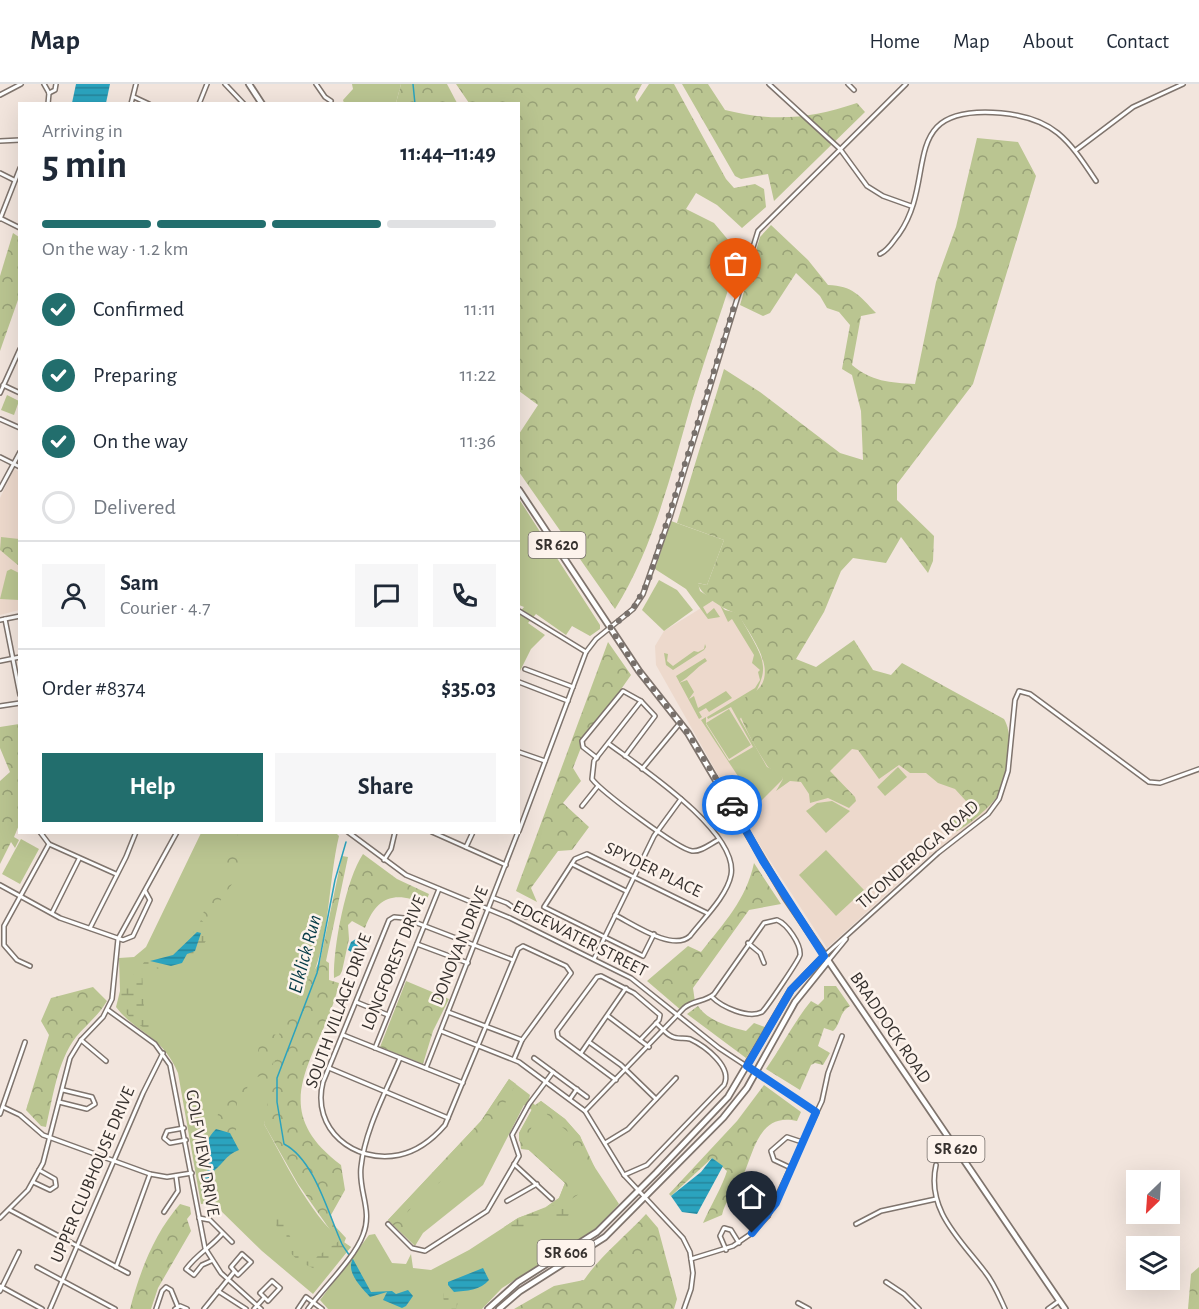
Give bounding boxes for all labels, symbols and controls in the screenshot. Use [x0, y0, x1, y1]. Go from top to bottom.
text: Map [30, 27, 80, 55]
text: Home [869, 31, 920, 52]
text: Map [953, 31, 990, 52]
text: About [1023, 31, 1073, 52]
text: Contact [1106, 31, 1169, 52]
text: Arriving in [42, 121, 123, 141]
text: 11:44–11:49 [400, 142, 496, 164]
text: 5 min [42, 146, 127, 185]
pin [710, 238, 761, 300]
text: On the way · 1.2 km [42, 239, 188, 259]
icon: bag [719, 247, 752, 280]
icon: check [42, 293, 75, 326]
text: Confirmed [93, 298, 184, 320]
text: 11:11 [464, 299, 496, 319]
icon: check [42, 359, 75, 392]
text: Preparing [93, 364, 177, 386]
text: 11:22 [459, 365, 496, 385]
icon: check [42, 425, 75, 458]
text: On the way [93, 430, 188, 452]
text: 11:36 [460, 431, 496, 451]
text: Delivered [93, 496, 176, 518]
road number: SR 620 [528, 532, 586, 558]
button: person [42, 564, 105, 627]
button: chat [355, 564, 418, 627]
button: phone [433, 564, 496, 627]
text: Sam [120, 572, 159, 594]
text: Courier · 4.7 [120, 598, 211, 618]
text: Order #8374 [42, 677, 146, 699]
text: $35.03 [441, 677, 496, 699]
button: Help [42, 753, 263, 822]
button: Share [275, 753, 496, 822]
courier [702, 775, 762, 835]
icon: car [716, 789, 749, 822]
street label: TICONDEROGA ROAD [854, 797, 982, 913]
street label: SPYDER PLACE [602, 839, 705, 901]
street label: DONOVAN DRIVE [428, 884, 492, 1008]
street label: LONGFOREST DRIVE [359, 893, 429, 1033]
street label: EDGEWATER STREET [510, 897, 650, 981]
water label: Elklick Run [285, 913, 325, 995]
street label: SOUTH VILLAGE DRIVE [303, 931, 375, 1091]
street label: BRADDOCK ROAD [846, 969, 934, 1087]
street label: UPPER CLUBHOUSE DRIVE [48, 1084, 138, 1266]
street label: GOLF VIEW DRIVE [182, 1088, 222, 1218]
road number: SR 620 [928, 1136, 984, 1162]
north arrow [1126, 1170, 1180, 1224]
map controls [1126, 1170, 1180, 1290]
pin [726, 1171, 777, 1233]
icon: home [735, 1180, 768, 1213]
button: layers [1126, 1236, 1180, 1290]
road number: SR 606 [538, 1240, 594, 1266]

